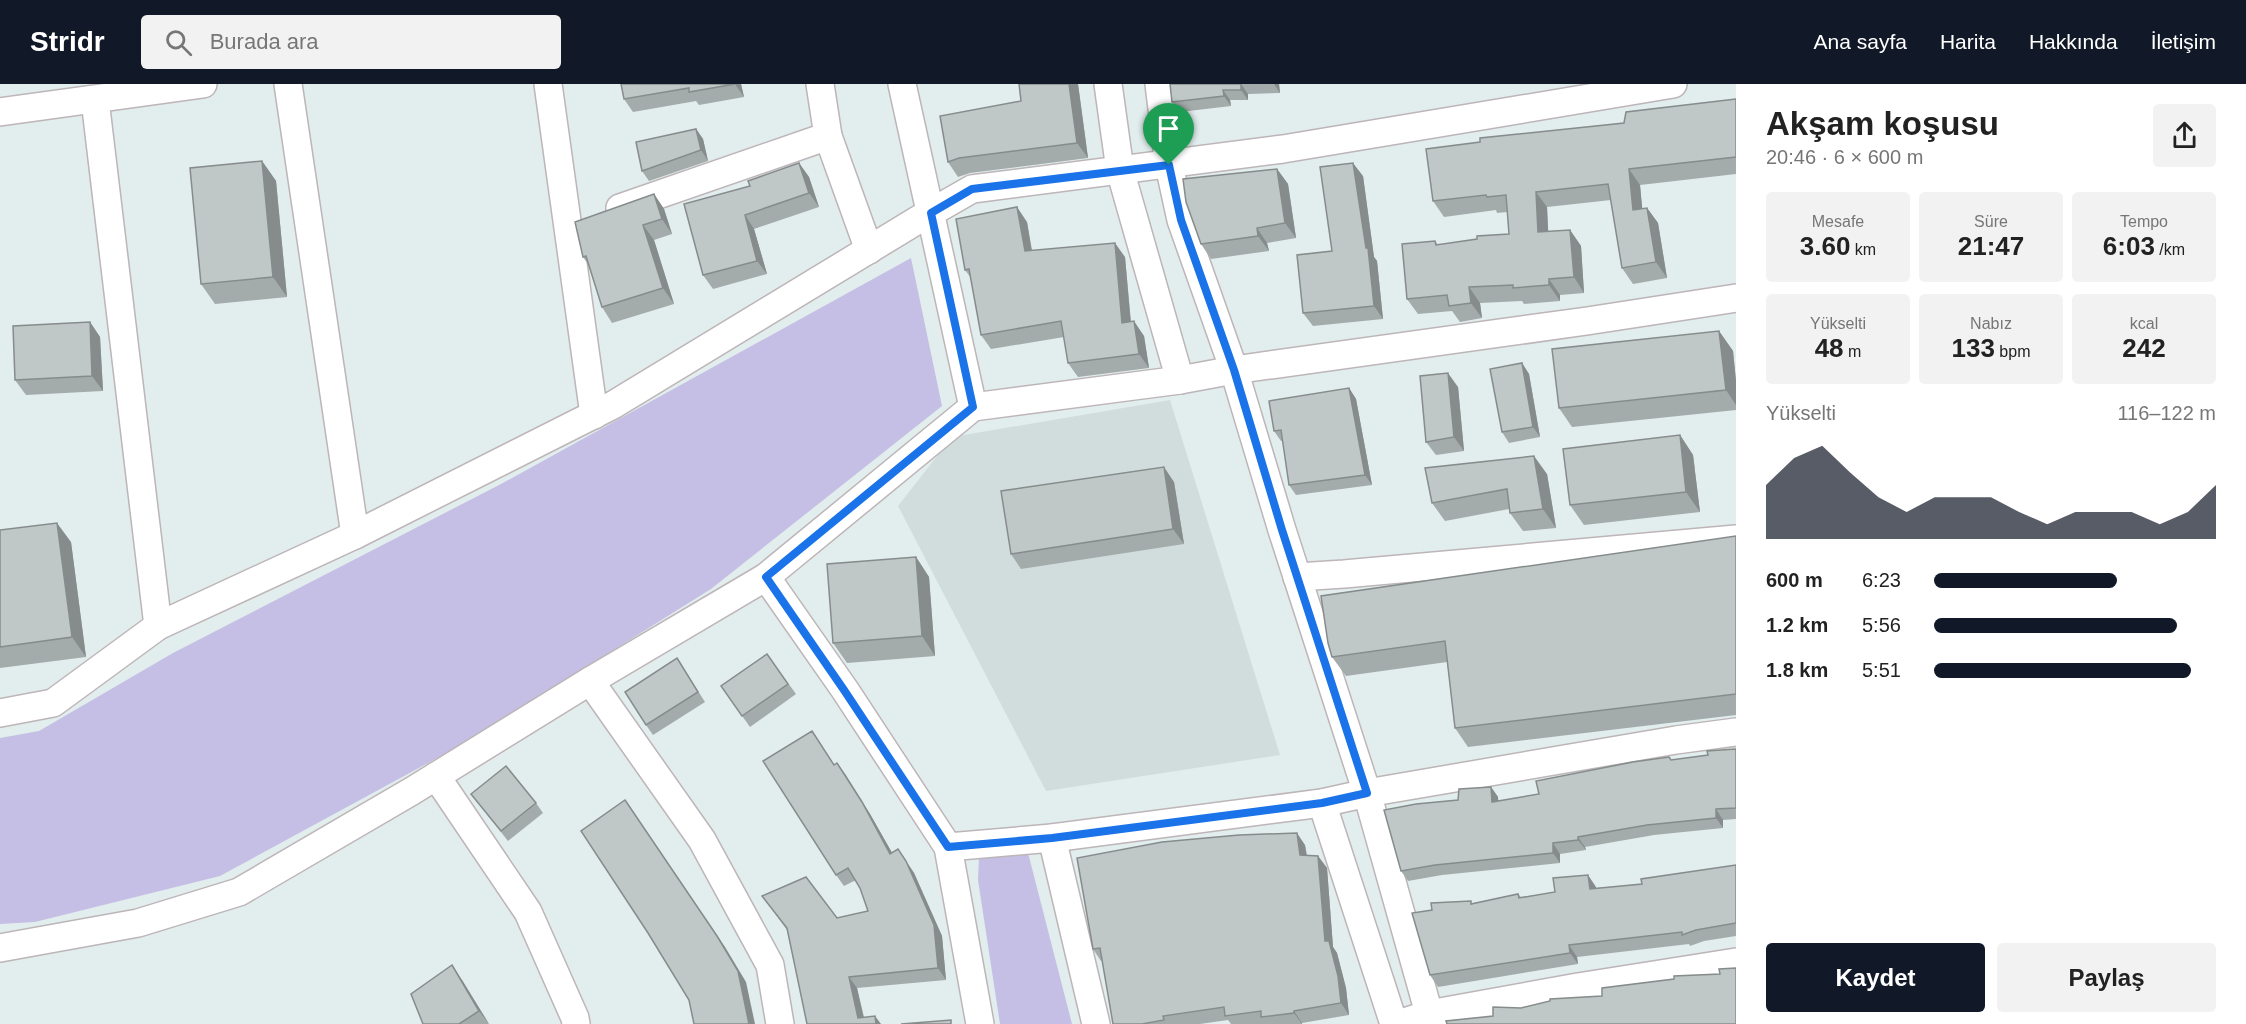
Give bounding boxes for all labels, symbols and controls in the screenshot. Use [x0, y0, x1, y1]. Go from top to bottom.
search box [141, 15, 561, 69]
text: Stridr [30, 26, 105, 57]
icon: search [162, 26, 195, 59]
text: Burada ara [210, 29, 319, 54]
text: Ana sayfa [1814, 30, 1907, 53]
text: Harita [1940, 30, 1996, 53]
text: Hakkında [2029, 30, 2118, 53]
text: İletişim [2151, 30, 2216, 53]
pin [1143, 103, 1194, 165]
button: share [2153, 104, 2216, 167]
text: Akşam koşusu [1766, 105, 1999, 142]
icon: arrive [1152, 112, 1185, 145]
text: 20:46 · 6 × 600 m [1766, 146, 1923, 168]
text: Mesafe [1812, 213, 1864, 230]
text: Süre [1974, 213, 2008, 230]
text: Tempo [2120, 213, 2168, 230]
text: 3.60 [1800, 231, 1850, 261]
text: 21:47 [1958, 231, 2024, 261]
text: 6:03 [2103, 231, 2155, 261]
text: km [1850, 241, 1876, 258]
text: /km [2155, 241, 2185, 258]
text: Yükselti [1810, 315, 1866, 332]
text: Nabız [1970, 315, 2012, 332]
text: kcal [2130, 315, 2158, 332]
text: 48 [1815, 333, 1844, 363]
text: 133 [1952, 333, 1995, 363]
text: 242 [2122, 333, 2166, 363]
text: m [1844, 343, 1861, 360]
text: bpm [1995, 343, 2030, 360]
text: Yükselti [1766, 402, 1836, 424]
text: 116–122 m [2117, 402, 2216, 424]
text: 600 m [1766, 569, 1823, 591]
text: 6:23 [1862, 569, 1901, 591]
text: 1.2 km [1766, 614, 1828, 636]
text: 5:56 [1862, 614, 1901, 636]
text: 1.8 km [1766, 659, 1828, 681]
text: 5:51 [1862, 659, 1901, 681]
button: Kaydet [1766, 943, 1985, 1012]
button: Paylaş [1997, 943, 2216, 1012]

